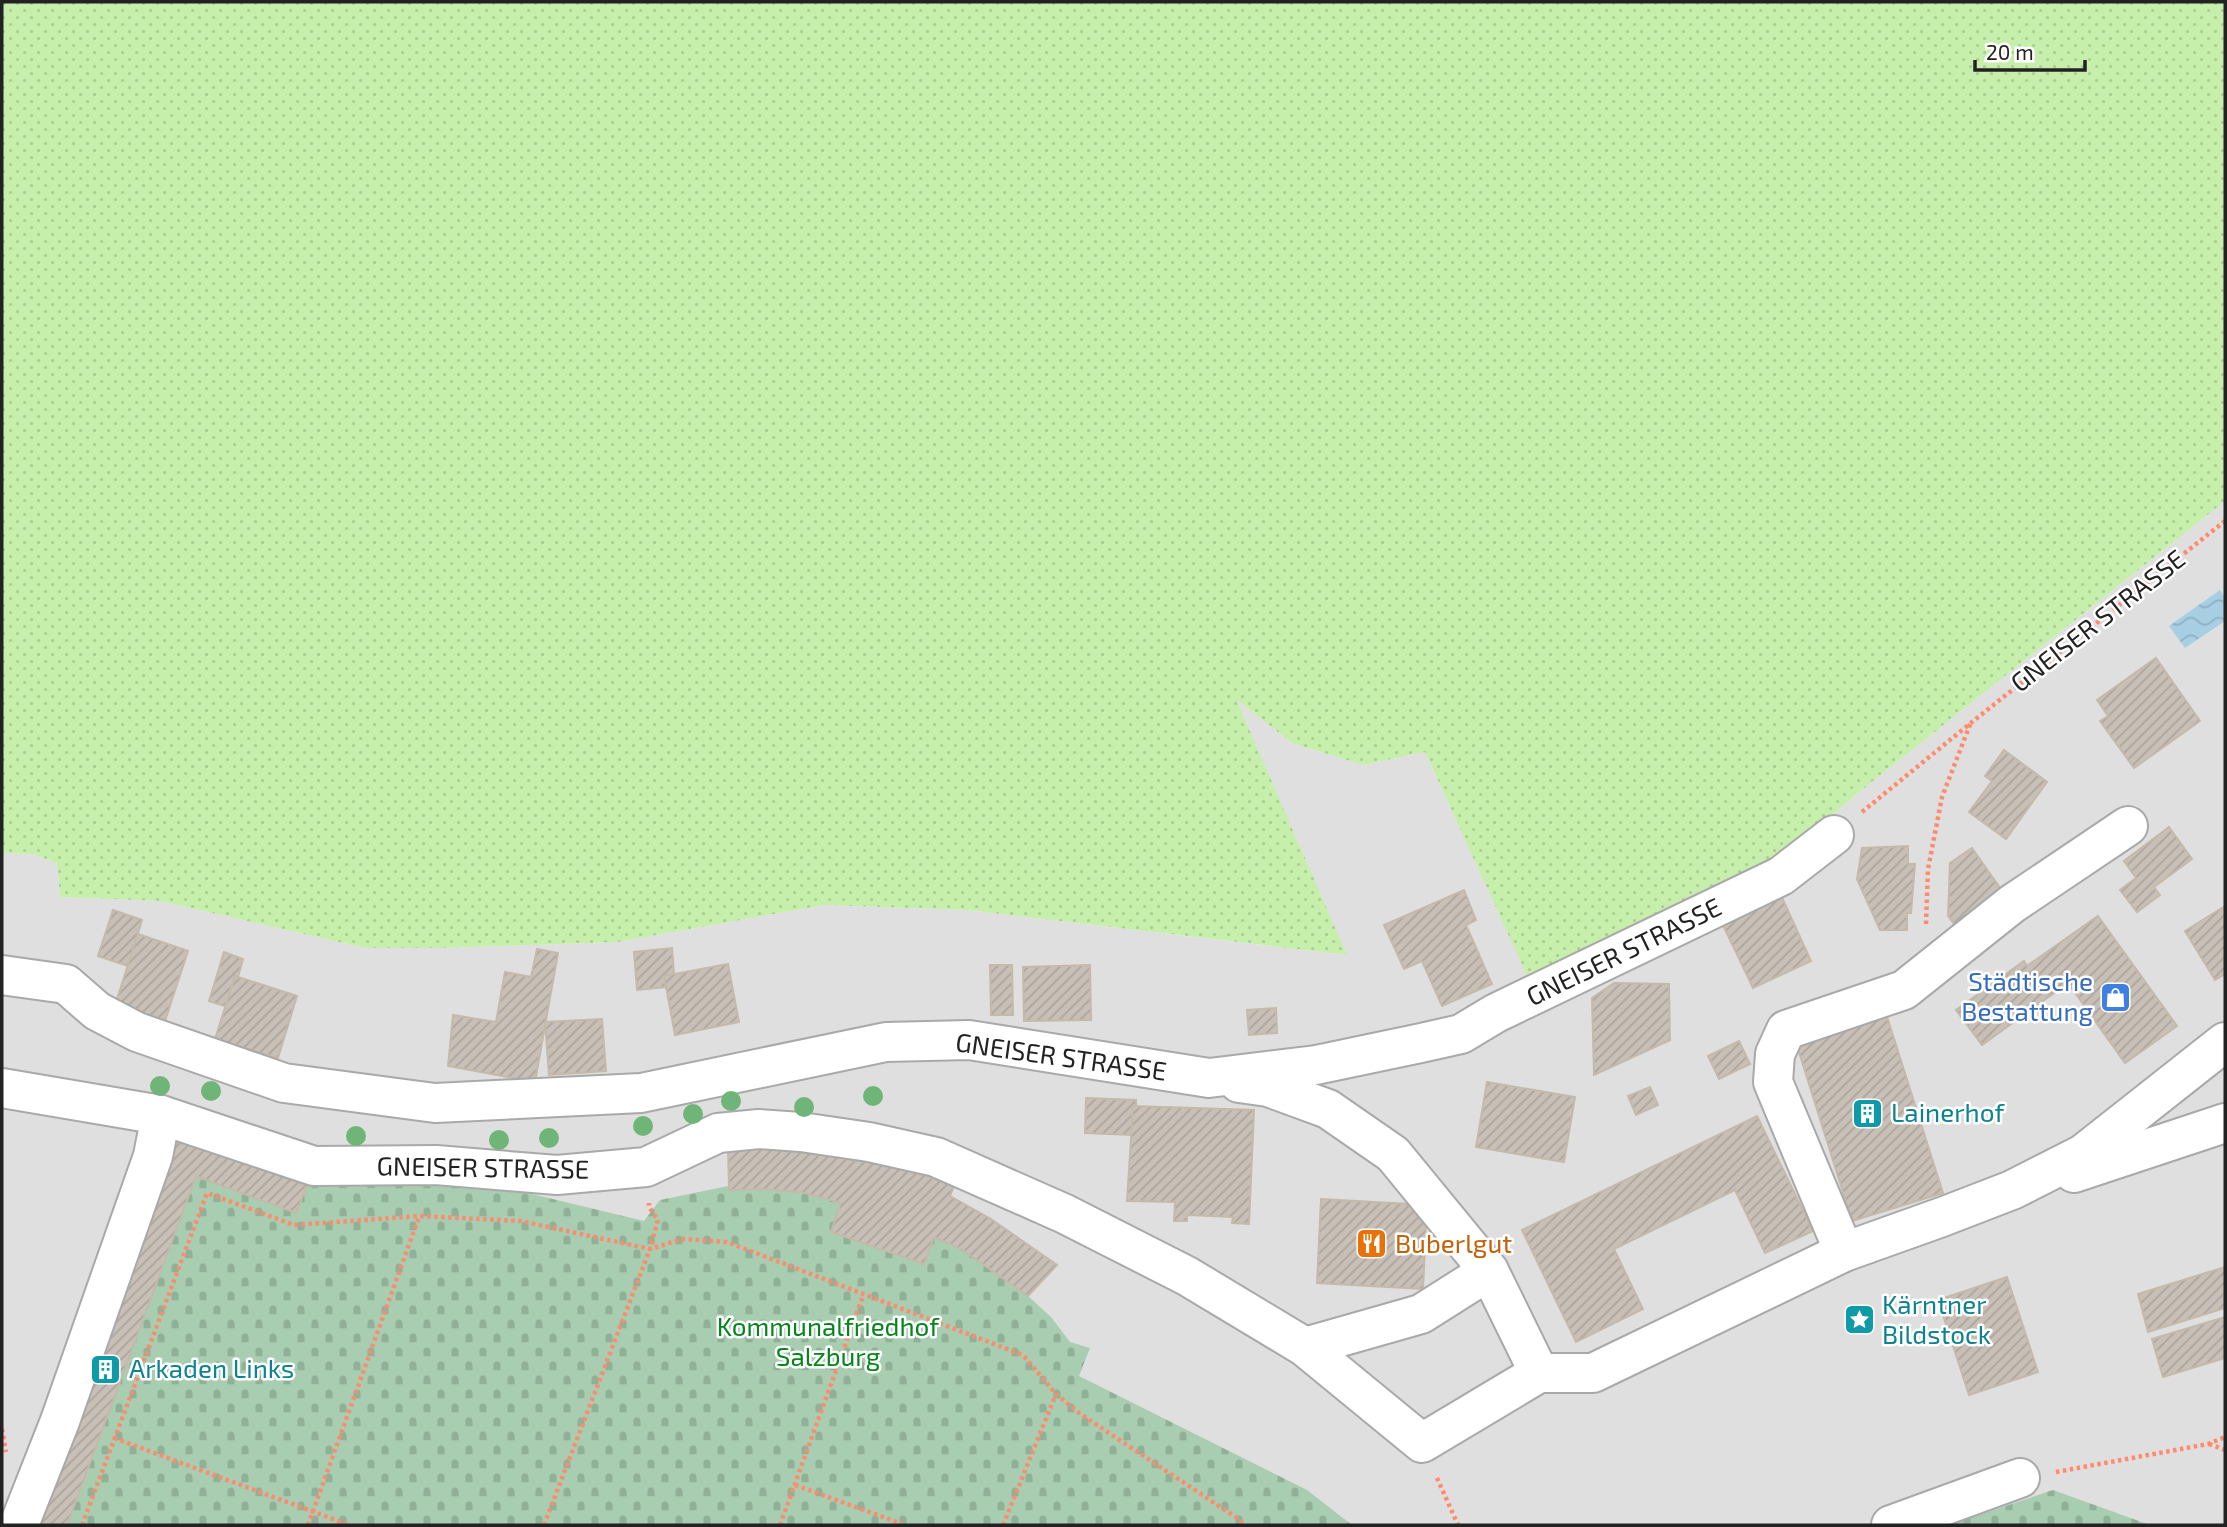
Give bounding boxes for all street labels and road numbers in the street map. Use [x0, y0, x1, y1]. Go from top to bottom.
street label: GNEISER STRASSE [2004, 542, 2190, 698]
street label: GNEISER STRASSE [1521, 890, 1726, 1011]
street label: GNEISER STRASSE [954, 1025, 1169, 1086]
street label: GNEISER STRASSE [376, 1149, 590, 1184]

